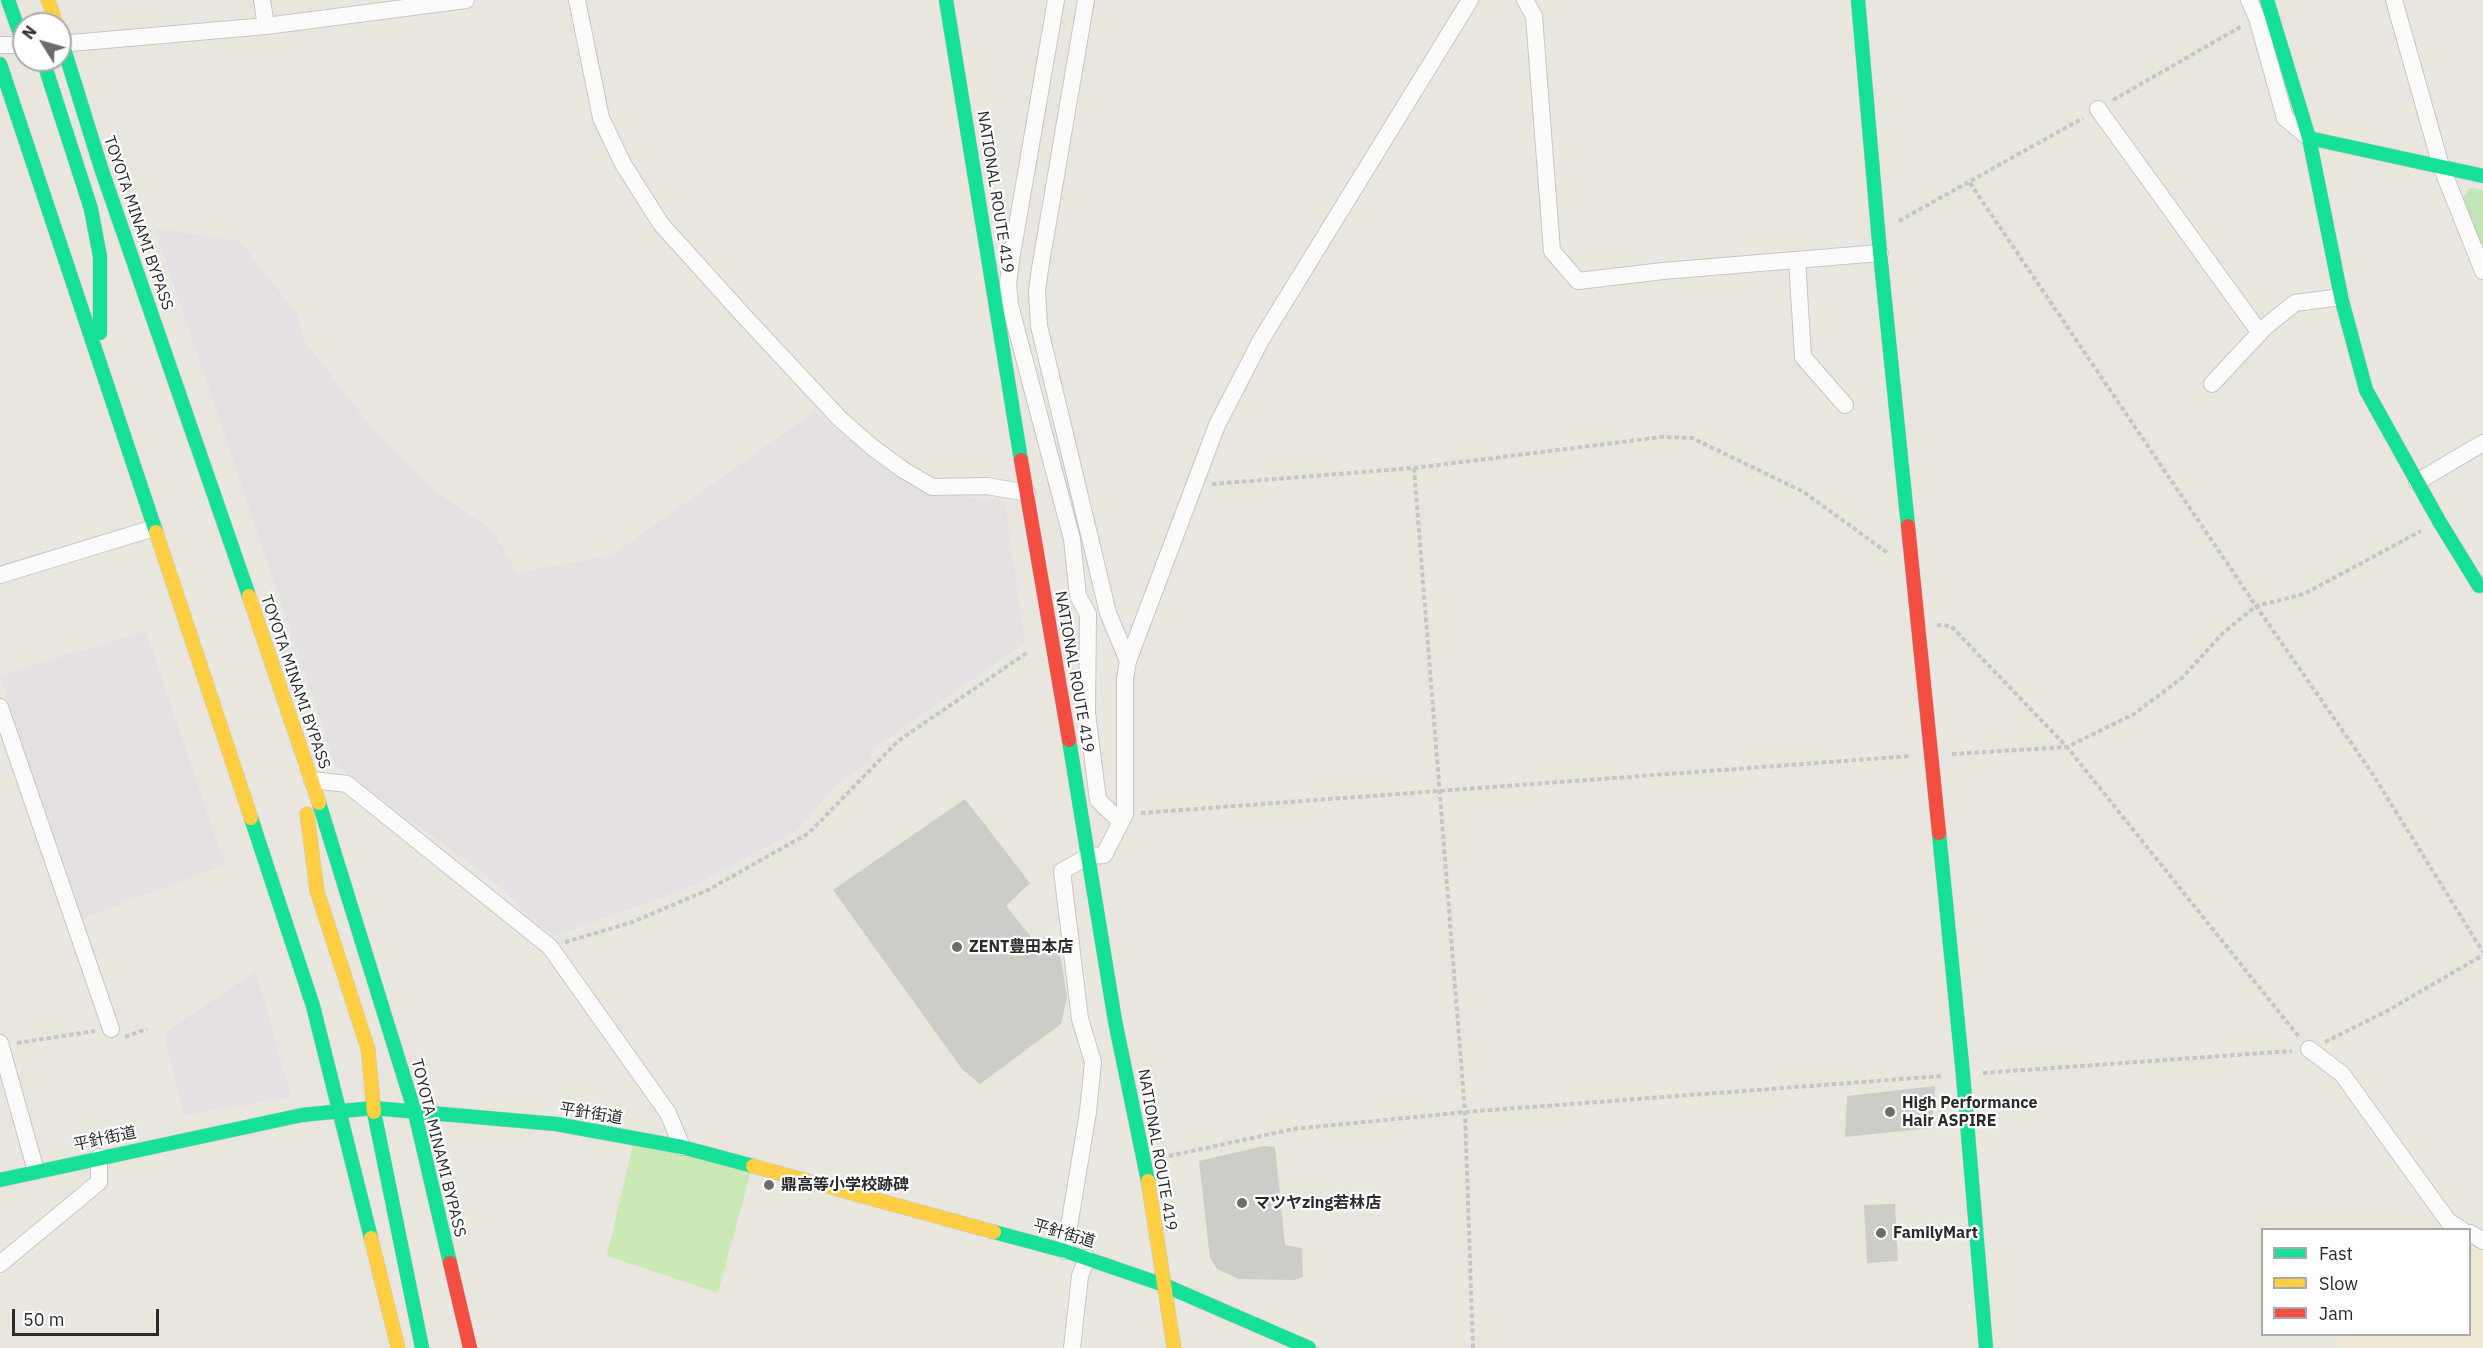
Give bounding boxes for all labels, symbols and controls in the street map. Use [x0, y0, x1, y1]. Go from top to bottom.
north arrow [12, 12, 72, 72]
text: N [18, 22, 41, 43]
street label: NATIONAL ROUTE 419 [973, 110, 1017, 274]
street label: TOYOTA MINAMI BYPASS [99, 133, 177, 313]
street label: NATIONAL ROUTE 419 [1050, 590, 1098, 754]
street label: TOYOTA MINAMI BYPASS [256, 592, 334, 772]
place label: ZENT豊田本店 [969, 937, 1073, 957]
marker: ZENT豊田本店 [950, 940, 964, 954]
street label: TOYOTA MINAMI BYPASS [407, 1057, 469, 1239]
street label: NATIONAL ROUTE 419 [1133, 1068, 1181, 1232]
place label: High Performance Hair ASPIRE [1902, 1093, 2037, 1131]
street label: 平針街道 [558, 1100, 624, 1128]
marker: High Performance Hair ASPIRE [1883, 1105, 1897, 1119]
street label: 平針街道 [72, 1123, 138, 1155]
place label: 鼎高等小学校跡碑 [781, 1175, 909, 1195]
marker: 鼎高等小学校跡碑 [762, 1178, 776, 1192]
place label: マツヤzing若林店 [1254, 1193, 1381, 1213]
marker: マツヤzing若林店 [1235, 1196, 1249, 1210]
street label: 平針街道 [1031, 1216, 1097, 1252]
place label: FamilyMart [1893, 1223, 1978, 1243]
marker: FamilyMart [1874, 1226, 1888, 1240]
legend [2261, 1228, 2471, 1336]
text: Fast [2319, 1242, 2353, 1265]
text: Slow [2319, 1272, 2358, 1295]
scale bar [15, 1297, 162, 1335]
text: Jam [2319, 1302, 2354, 1325]
text: 50 m [23, 1308, 65, 1331]

